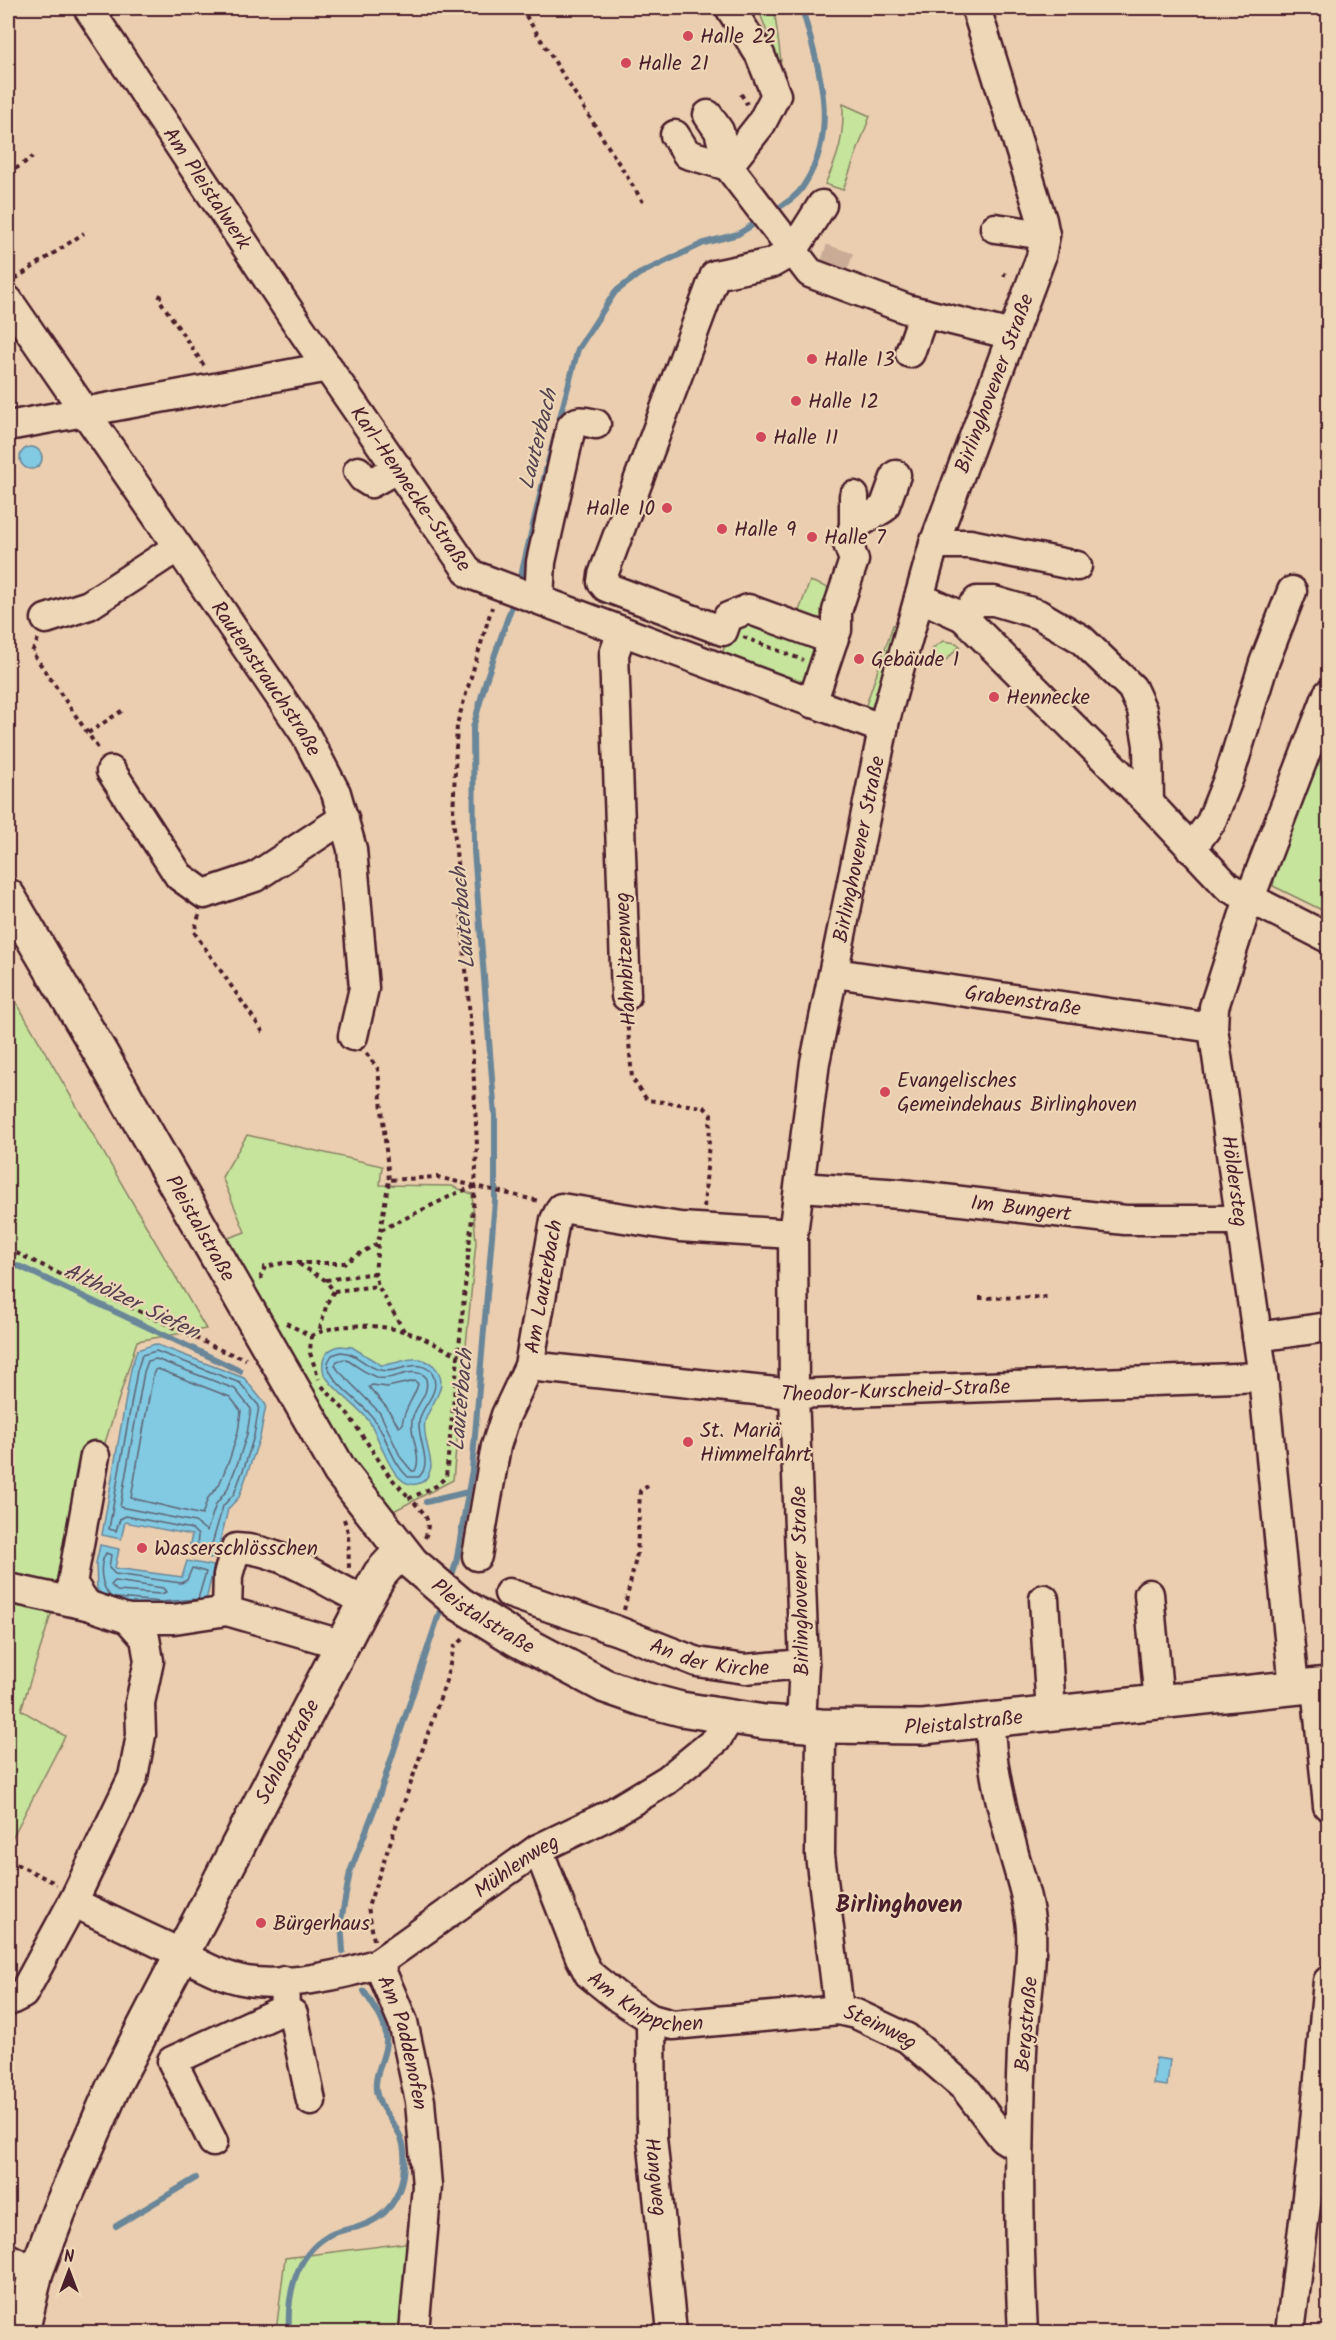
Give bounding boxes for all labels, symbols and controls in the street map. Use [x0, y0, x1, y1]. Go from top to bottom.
place label: Halle 22 [700, 21, 776, 54]
marker: Halle 22 [681, 29, 695, 43]
place label: Halle 21 [638, 48, 709, 81]
marker: Halle 21 [619, 56, 633, 70]
street label: Am Pleistalwerk [153, 121, 259, 257]
street label: Birlinghovener Straße [947, 289, 1044, 478]
place label: Halle 13 [824, 344, 895, 377]
marker: Halle 13 [805, 352, 819, 366]
water label: Lauterbach [510, 384, 569, 493]
place label: Halle 12 [808, 386, 879, 419]
marker: Halle 12 [789, 394, 803, 408]
street label: Karl-Hennecke-Straße [341, 399, 479, 580]
place label: Halle 11 [773, 422, 838, 455]
marker: Halle 11 [754, 430, 768, 444]
place label: Halle 10 [586, 493, 655, 526]
marker: Halle 10 [660, 501, 674, 515]
place label: Halle 9 [734, 514, 796, 547]
marker: Halle 9 [715, 522, 729, 536]
place label: Halle 7 [824, 522, 887, 555]
marker: Halle 7 [805, 530, 819, 544]
street label: Rautenstrauchstraße [201, 595, 329, 763]
place label: Gebäude 1 [871, 644, 959, 677]
marker: Gebäude 1 [852, 652, 866, 666]
place label: Hennecke [1006, 682, 1091, 715]
marker: Hennecke [987, 690, 1001, 704]
street label: Birlinghovener Straße [825, 753, 895, 946]
water label: Lauterbach [442, 863, 486, 970]
street label: Hahnbitzenweg [607, 891, 646, 1027]
street label: Grabenstraße [963, 977, 1084, 1027]
place label: Evangelisches Gemeindehaus Birlinghoven [897, 1065, 1137, 1122]
marker: Evangelisches Gemeindehaus Birlinghoven [878, 1085, 892, 1099]
street label: Höldersteg [1211, 1133, 1256, 1229]
street label: Pleistalstraße [156, 1169, 244, 1289]
street label: Im Bungert [969, 1187, 1074, 1232]
street label: Am Lauterbach [517, 1217, 573, 1356]
water label: Althölzer Siefen [57, 1254, 207, 1351]
water label: Lauterbach [441, 1346, 485, 1453]
street label: Theodor-Kurscheid-Straße [779, 1371, 1011, 1412]
place label: St. Mariä Himmelfahrt [700, 1415, 812, 1472]
marker: St. Mariä Himmelfahrt [681, 1435, 695, 1449]
street label: Birlinghovener Straße [783, 1485, 820, 1676]
place label: Wasserschlösschen [154, 1533, 318, 1566]
marker: Wasserschlösschen [135, 1541, 149, 1555]
street label: Pleistalstraße [423, 1571, 541, 1664]
street label: An der Kirche [644, 1630, 771, 1687]
street label: Schloßstraße [247, 1693, 330, 1811]
street label: Pleistalstraße [904, 1701, 1025, 1745]
street label: Mühlenweg [467, 1826, 565, 1908]
district label: Birlinghoven [836, 1886, 962, 1925]
place label: Bürgerhaus [273, 1908, 370, 1941]
marker: Bürgerhaus [254, 1916, 268, 1930]
street label: Am Knippchen [579, 1964, 705, 2043]
street label: Am Paddenofen [367, 1971, 436, 2111]
street label: Bergstraße [1007, 1975, 1048, 2073]
street label: Steinweg [840, 1997, 925, 2058]
street label: Hangweg [634, 2136, 675, 2218]
north arrow [39, 2241, 99, 2301]
text: N [64, 2245, 74, 2270]

